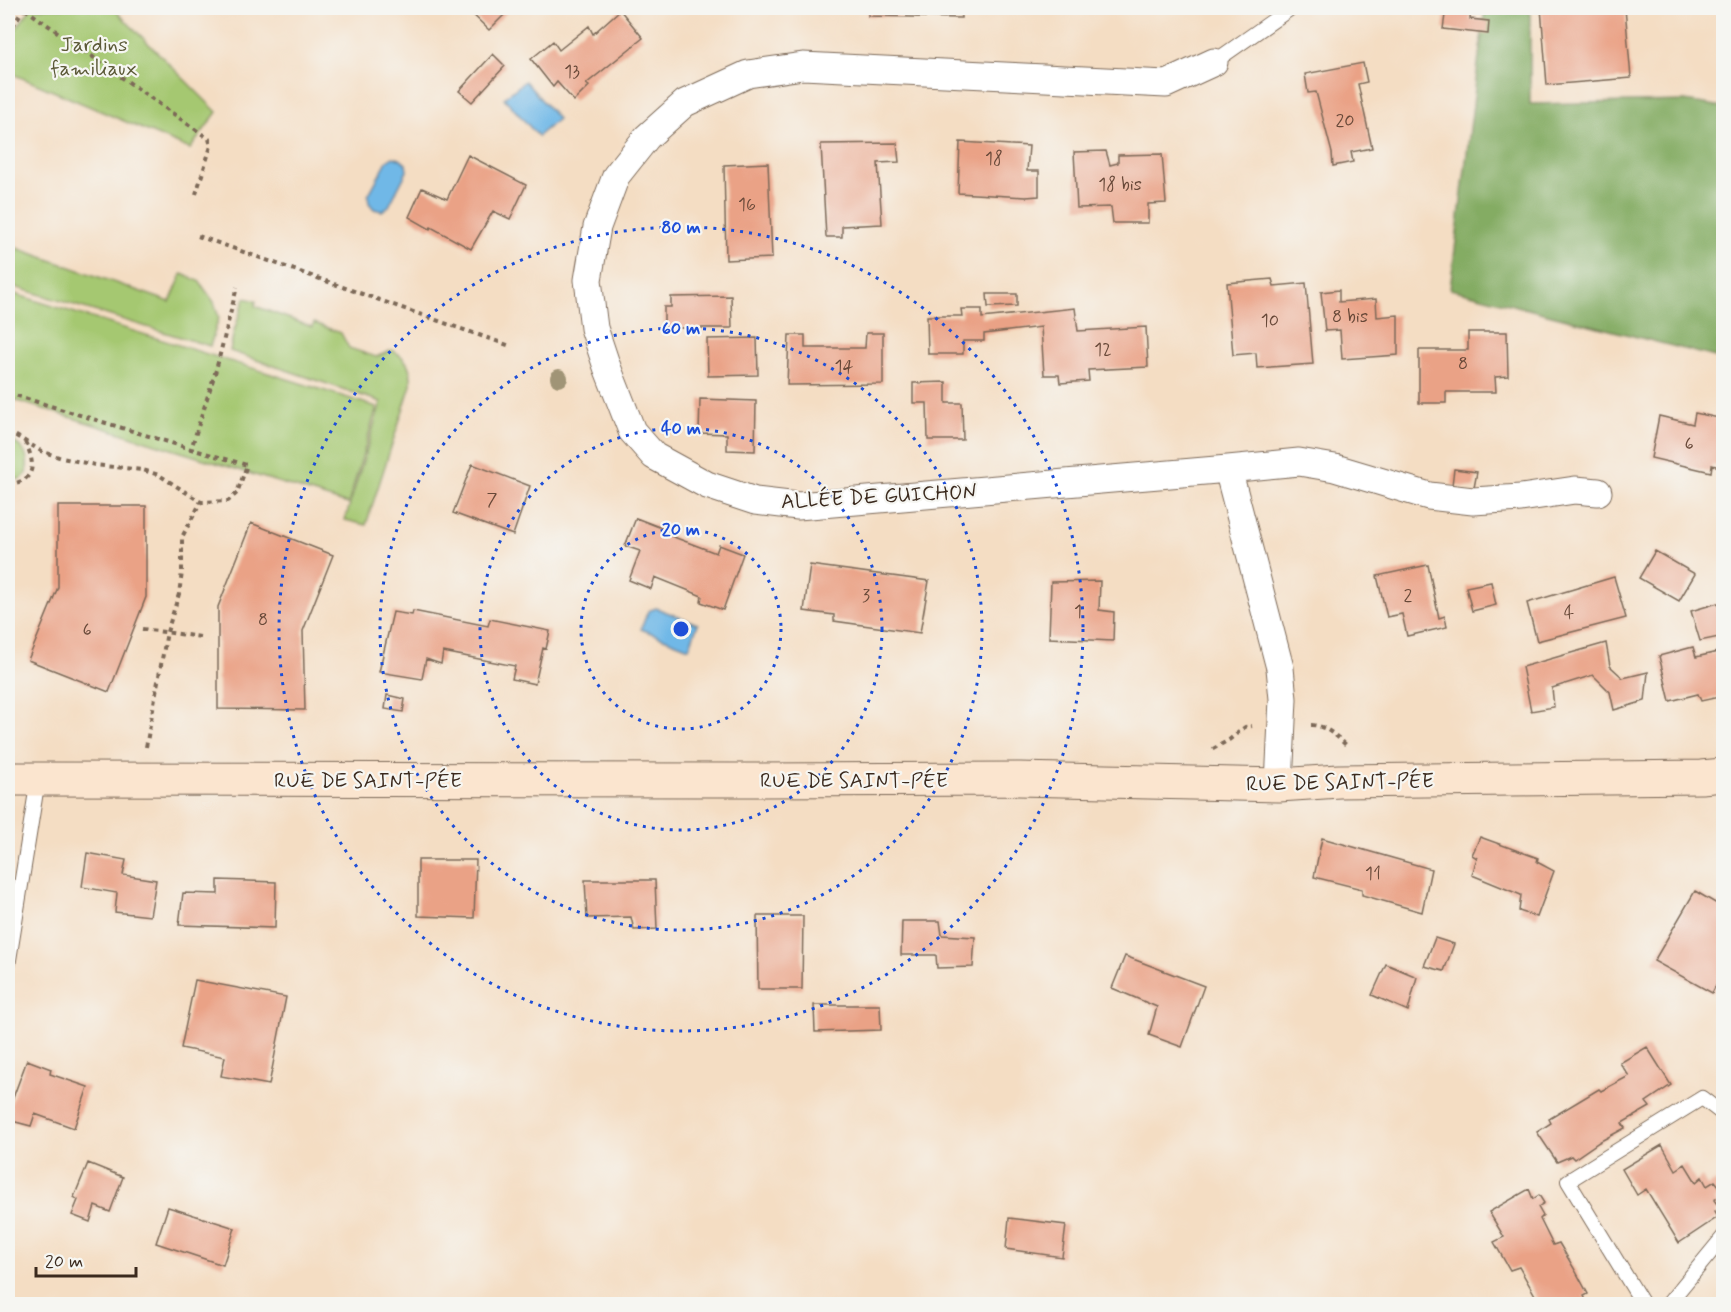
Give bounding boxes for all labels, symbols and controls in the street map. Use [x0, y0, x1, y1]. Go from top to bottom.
park label: Jardins familiaux [50, 31, 138, 83]
house number: 13 [564, 60, 580, 84]
house number: 20 [1335, 109, 1355, 133]
house number: 18 [985, 147, 1003, 171]
house number: 18 bis [1098, 173, 1142, 197]
house number: 16 [738, 193, 756, 217]
text: 80 m [661, 216, 701, 240]
house number: 8 bis [1332, 305, 1368, 329]
house number: 10 [1261, 309, 1279, 333]
text: 60 m [662, 317, 700, 341]
house number: 12 [1094, 338, 1112, 362]
house number: 8 [1458, 352, 1468, 376]
house number: 14 [835, 355, 854, 379]
text: 40 m [661, 417, 701, 441]
house number: 6 [1684, 432, 1694, 456]
street label: ALLÉE DE GUICHON [780, 478, 978, 516]
house number: 7 [487, 488, 498, 512]
text: 20 m [662, 518, 700, 542]
house number: 3 [862, 584, 870, 608]
house number: 2 [1404, 584, 1413, 608]
house number: 1 [1074, 600, 1082, 624]
house number: 4 [1564, 601, 1574, 625]
house number: 8 [258, 608, 268, 632]
house number: 6 [82, 618, 92, 642]
centre of rings [671, 619, 691, 639]
street label: RUE DE SAINT-PÉE [274, 767, 462, 795]
street label: RUE DE SAINT-PÉE [760, 767, 948, 795]
street label: RUE DE SAINT-PÉE [1246, 767, 1434, 799]
house number: 11 [1365, 862, 1381, 886]
scale bar [36, 1240, 136, 1278]
text: 20 m [45, 1250, 83, 1274]

